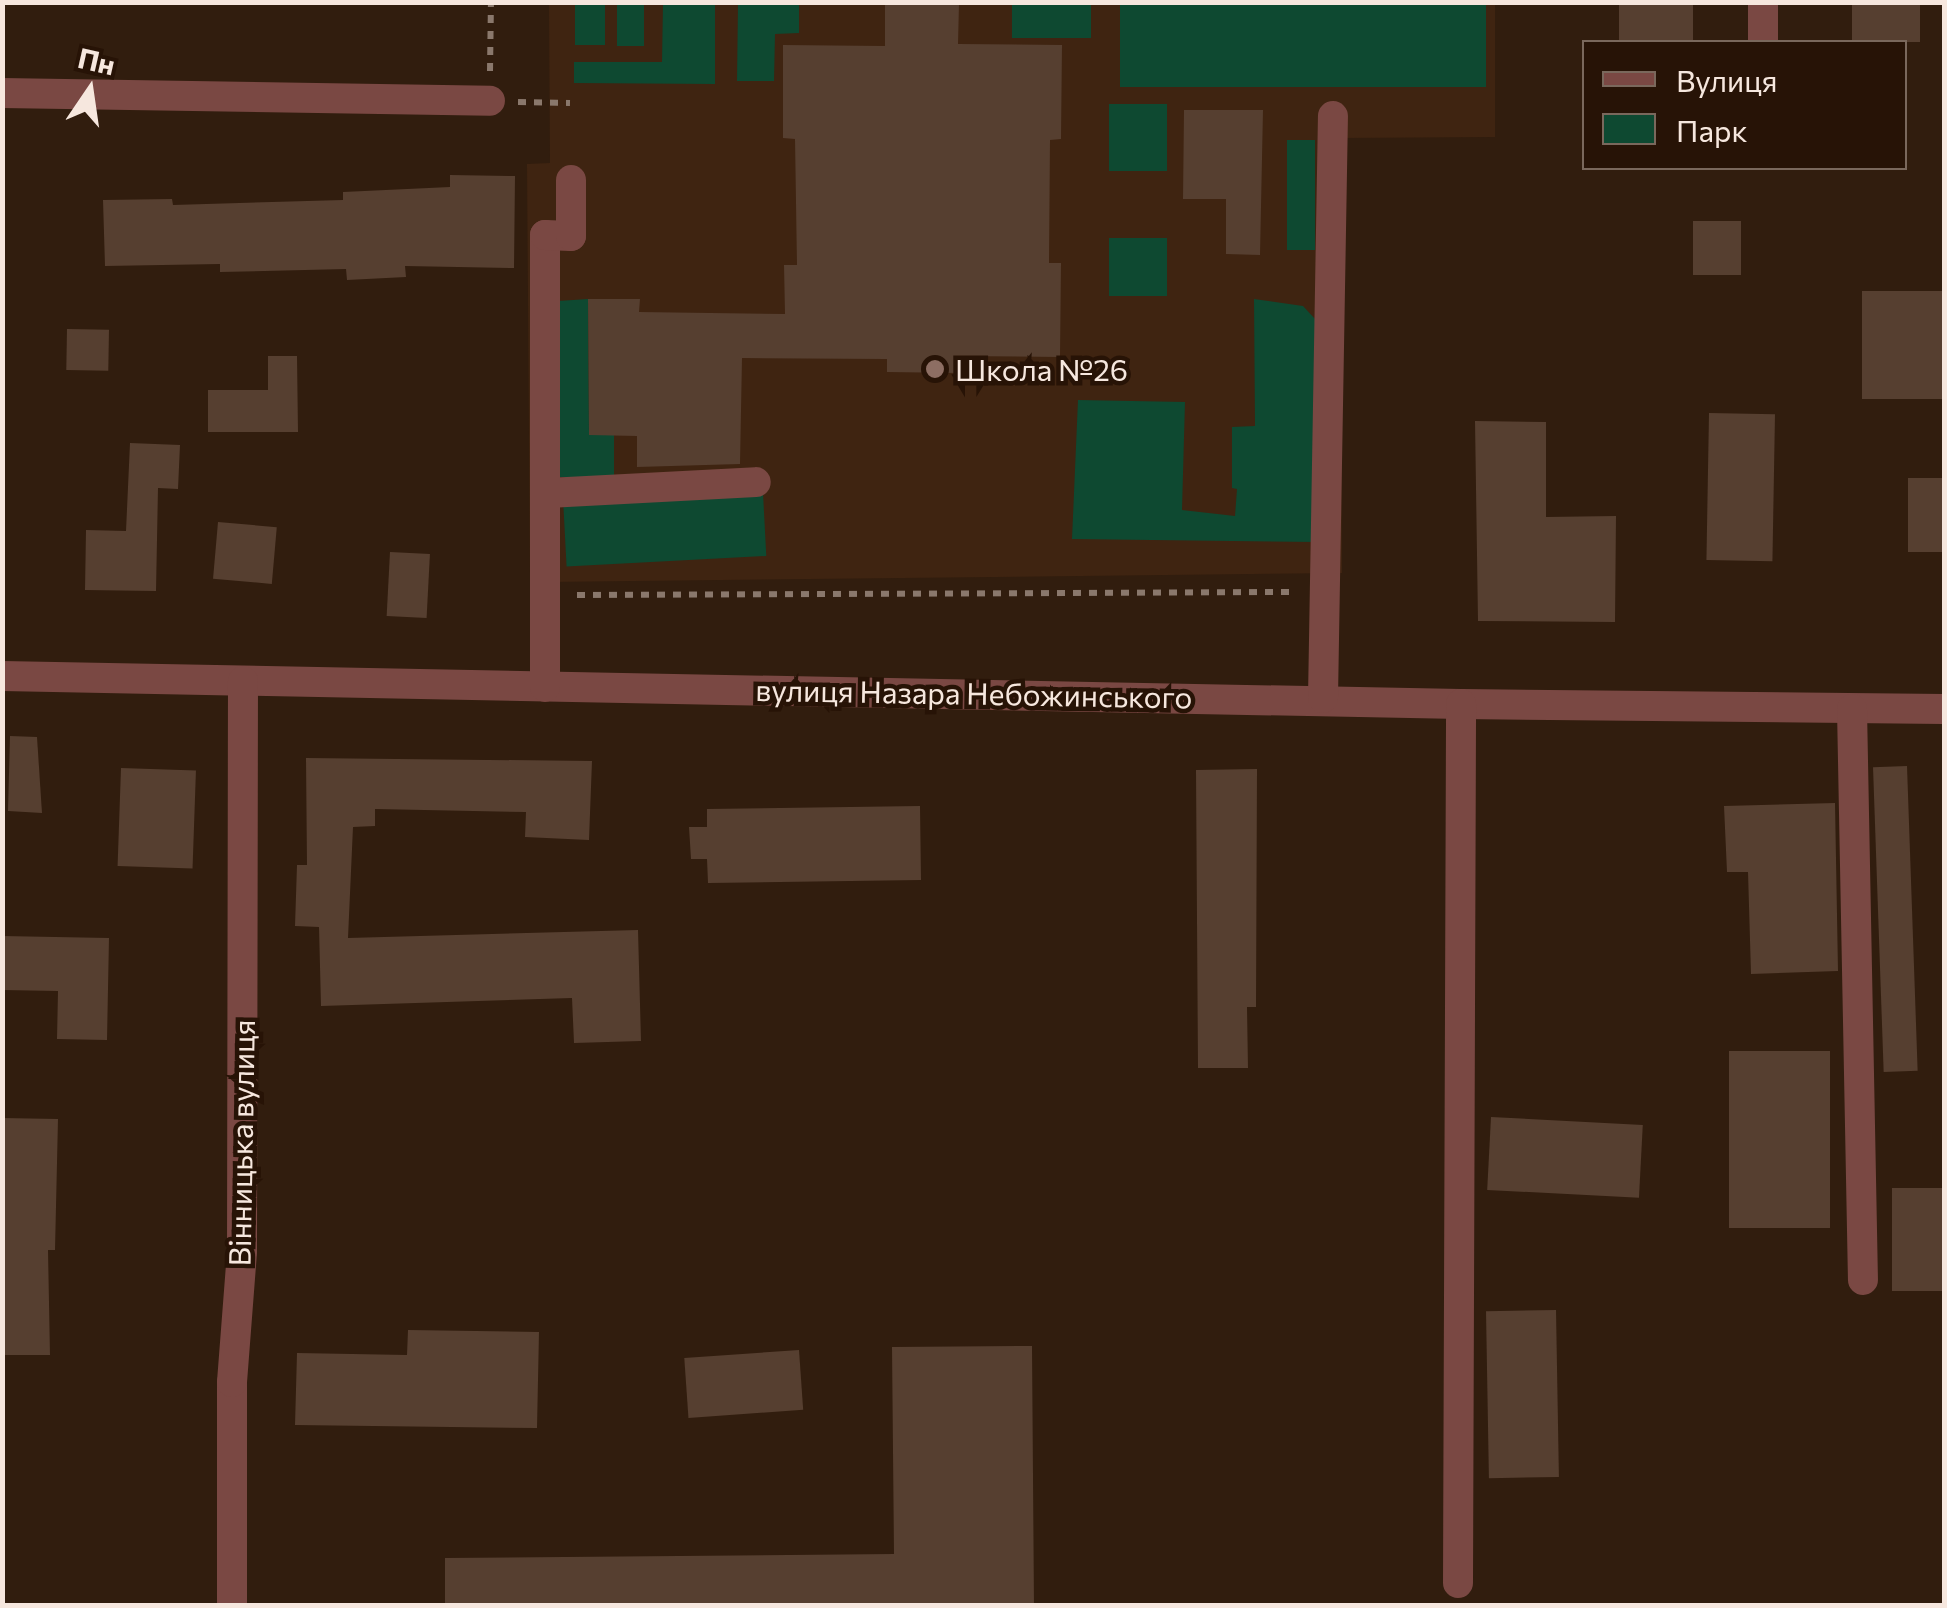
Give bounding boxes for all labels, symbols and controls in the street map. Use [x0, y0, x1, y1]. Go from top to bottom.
north arrow [40, 40, 140, 140]
text: Пн [75, 40, 119, 82]
legend [1582, 40, 1907, 170]
text: Вулиця [1676, 61, 1778, 98]
text: Парк [1676, 111, 1748, 148]
place label: Школа №26 [955, 351, 1128, 387]
marker: Школа №26 [924, 358, 946, 380]
street label: вулиця Назара Небожинського [755, 671, 1193, 715]
street label: Вінницька вулиця [221, 1019, 261, 1267]

